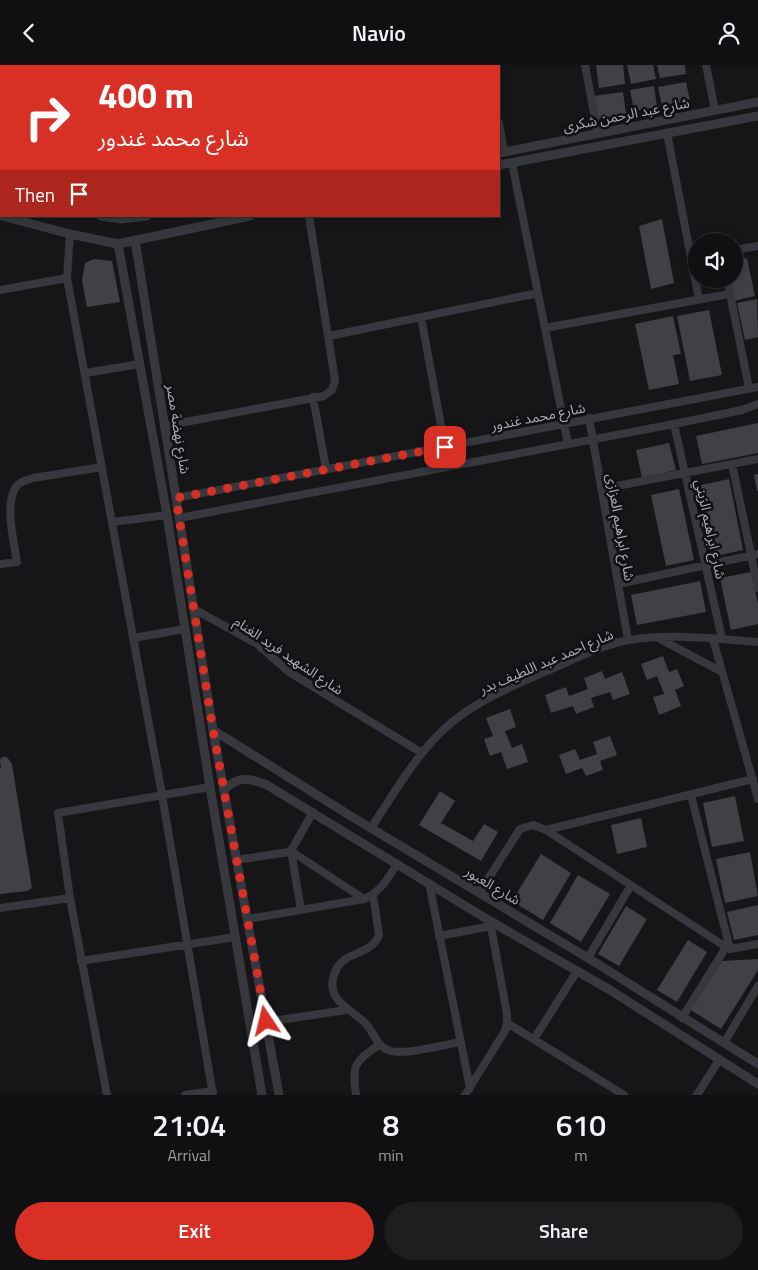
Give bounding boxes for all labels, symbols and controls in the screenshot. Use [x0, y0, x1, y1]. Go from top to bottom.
text: Navio [352, 16, 406, 50]
icon: back [15, 19, 43, 47]
icon: person [715, 19, 743, 47]
text: 400 m [98, 68, 194, 122]
icon: right [15, 85, 80, 150]
street label: شارع عبد الرحمن شكرى [561, 91, 691, 138]
text: شارع محمد غندور [98, 121, 249, 155]
text: Then [15, 180, 55, 209]
icon: arrive [65, 180, 93, 208]
map controls [688, 233, 743, 288]
button: sound [688, 233, 743, 288]
street label: شارع نهضة مصر [160, 382, 196, 476]
street label: شارع محمد غندور [488, 397, 587, 437]
pin [424, 426, 466, 468]
icon: arrive [431, 433, 459, 461]
street label: شارع ابراهيم العزازى [600, 472, 641, 583]
street label: شارع ابراهيم الزيني [689, 477, 732, 581]
street label: شارع الشهيد فريد الغنام [229, 610, 348, 700]
street label: شارع احمد عبد اللطيف بدر [475, 623, 617, 700]
street label: شارع العبور [460, 860, 525, 911]
position arrow [239, 994, 291, 1046]
text: 21:04 [152, 1102, 226, 1148]
text: 8 [383, 1102, 399, 1148]
text: 610 [556, 1102, 606, 1148]
text: Arrival [167, 1143, 211, 1167]
text: min [378, 1143, 404, 1167]
text: m [574, 1143, 588, 1167]
button: Exit [15, 1202, 374, 1260]
button: Share [384, 1202, 743, 1260]

